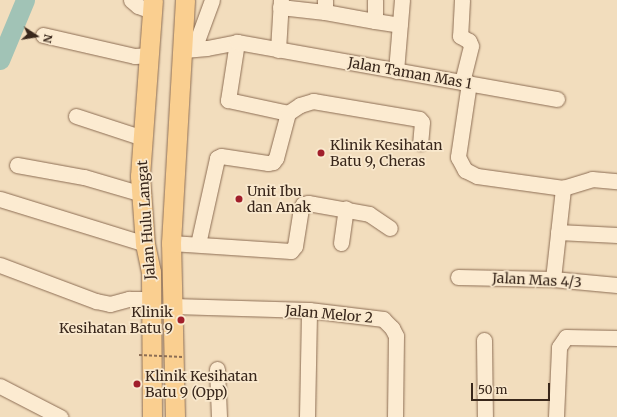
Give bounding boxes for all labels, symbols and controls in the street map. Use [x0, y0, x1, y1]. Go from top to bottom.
north arrow [16, 16, 56, 56]
text: N [40, 33, 55, 44]
street label: Jalan Taman Mas 1 [347, 54, 473, 92]
place label: Klinik Kesihatan Batu 9, Cheras [330, 137, 442, 170]
marker: Klinik Kesihatan Batu 9, Cheras [315, 147, 327, 159]
street label: Jalan Hulu Langat [133, 160, 159, 280]
place label: Unit Ibu dan Anak [247, 183, 311, 216]
marker: Unit Ibu dan Anak [234, 194, 244, 204]
street label: Jalan Mas 4/3 [492, 269, 582, 291]
street label: Jalan Melor 2 [284, 302, 374, 326]
place label: Klinik Kesihatan Batu 9 [59, 304, 173, 336]
marker: Klinik Kesihatan Batu 9 [176, 315, 186, 325]
place label: Klinik Kesihatan Batu 9 (Opp) [145, 368, 257, 400]
scale bar [473, 375, 552, 401]
marker: Klinik Kesihatan Batu 9 (Opp) [132, 379, 142, 389]
text: 50 m [478, 382, 507, 397]

